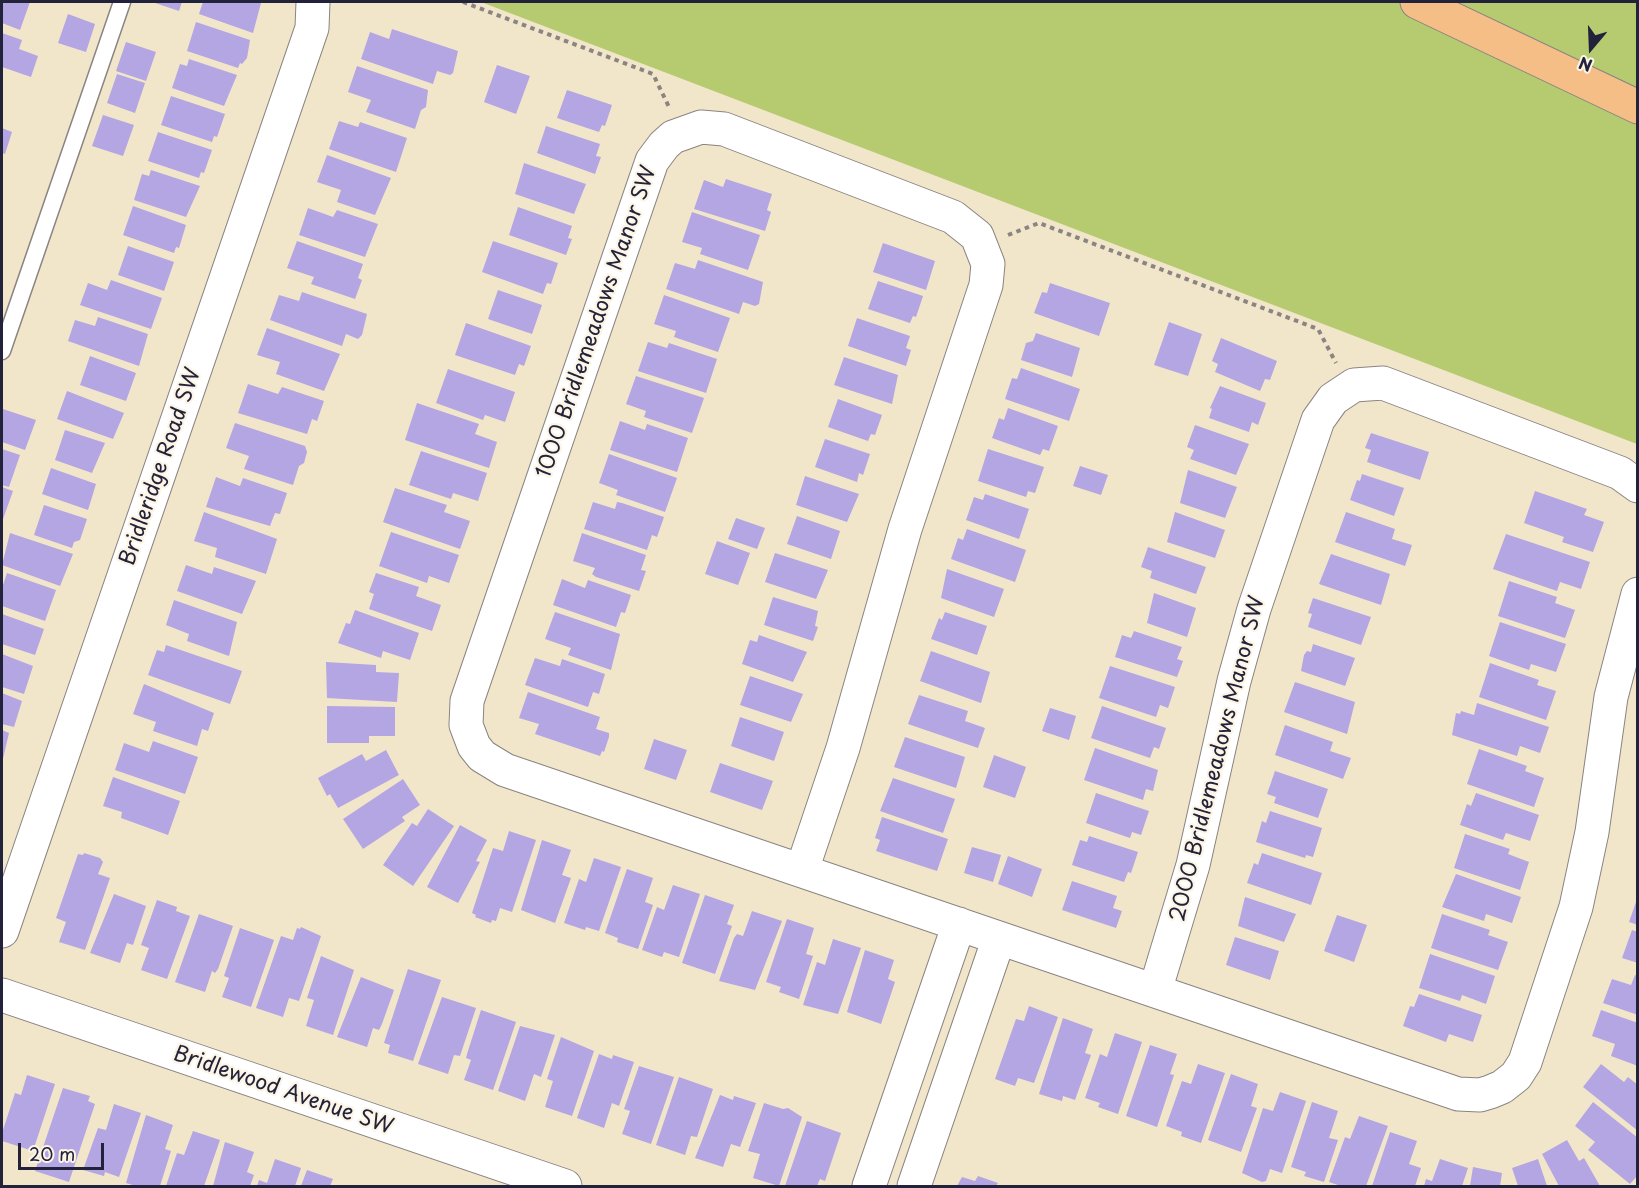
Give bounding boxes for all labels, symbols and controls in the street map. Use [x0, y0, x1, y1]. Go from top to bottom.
north arrow [1561, 18, 1621, 78]
text: N [1575, 52, 1595, 78]
street label: 1000 Bridlemeadows Manor SW [532, 163, 662, 481]
street label: Bridleridge Road SW [115, 365, 207, 569]
street label: 2000 Bridlemeadows Manor SW [1165, 594, 1271, 924]
street label: Bridlewood Avenue SW [170, 1042, 396, 1140]
scale bar [21, 1131, 106, 1169]
text: 20 m [29, 1140, 75, 1167]

